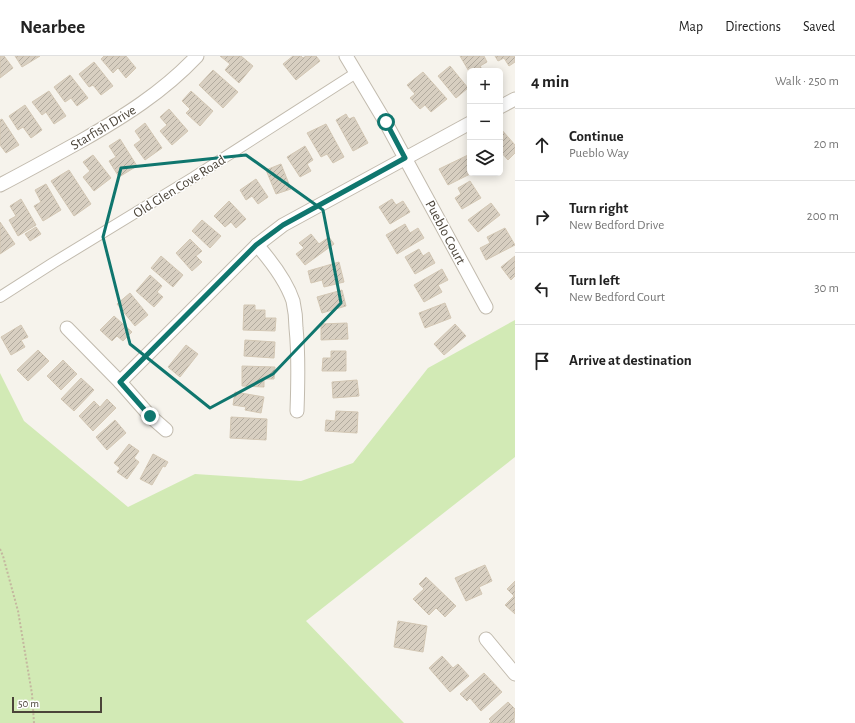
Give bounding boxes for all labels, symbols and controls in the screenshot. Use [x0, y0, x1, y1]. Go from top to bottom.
text: Nearbee [20, 18, 85, 37]
text: Map [679, 20, 703, 34]
text: Directions [725, 20, 781, 34]
text: Saved [803, 20, 835, 34]
map controls [467, 68, 503, 176]
button: + [467, 68, 503, 104]
text: 4 min [531, 73, 569, 90]
text: Walk · 250 m [775, 75, 839, 88]
street label: Starfish Drive [68, 103, 139, 153]
button: − [467, 104, 503, 140]
route start [377, 113, 395, 131]
text: Continue [569, 129, 624, 144]
icon: ahead [531, 134, 553, 156]
text: 20 m [814, 138, 839, 151]
button: layers [467, 140, 503, 176]
text: Pueblo Way [569, 147, 629, 160]
street label: Old Glen Cove Road [131, 153, 228, 221]
street label: Pueblo Court [422, 198, 468, 267]
text: Turn right [569, 201, 628, 216]
icon: right [531, 206, 553, 228]
text: 200 m [807, 210, 839, 223]
text: New Bedford Drive [569, 219, 664, 232]
text: Turn left [569, 273, 620, 288]
icon: left [531, 278, 553, 300]
text: 30 m [814, 282, 839, 295]
text: New Bedford Court [569, 291, 665, 304]
icon: arrive [531, 350, 553, 372]
text: Arrive at destination [569, 353, 692, 368]
route end [141, 407, 159, 425]
scale bar [12, 695, 102, 714]
text: 50 m [18, 698, 39, 709]

